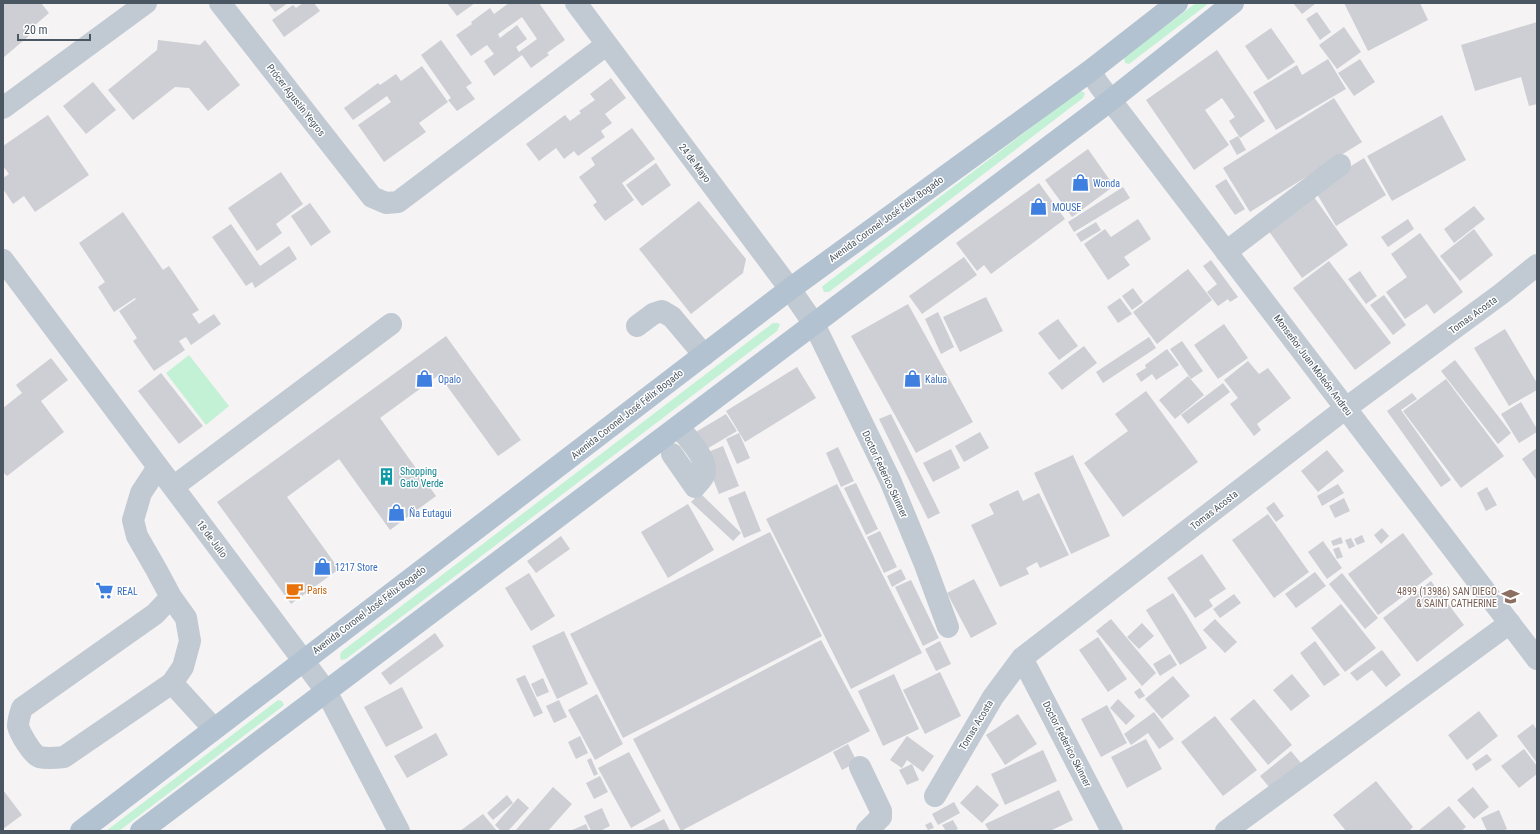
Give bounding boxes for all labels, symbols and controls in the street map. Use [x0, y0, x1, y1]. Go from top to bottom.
scale bar [18, 16, 90, 42]
text: 20 m [24, 23, 48, 37]
street label: Prócer Agustín Yegros [265, 62, 328, 138]
street label: 24 de Mayo [677, 142, 713, 184]
shop icon: Wonda [1070, 173, 1090, 193]
street label: Avenida Coronel José Félix Bogado [827, 174, 945, 264]
place label: Wonda [1093, 178, 1120, 189]
shop icon: MOUSE [1029, 197, 1049, 217]
place label: MOUSE [1052, 202, 1081, 213]
street label: Tomas Acosta [1447, 294, 1499, 336]
street label: Monseñor Juan Moleón Andreu [1272, 312, 1355, 418]
street label: Avenida Coronel José Félix Bogado [569, 367, 685, 461]
shop icon: Opalo [415, 369, 435, 389]
shop icon: Kalua [902, 369, 922, 389]
place label: Opalo [438, 374, 461, 385]
place label: Kalua [925, 374, 947, 385]
street label: Doctor Federico Skinner [860, 429, 910, 519]
place label: Shopping Gato Verde [400, 466, 444, 489]
building icon: Shopping Gato Verde [377, 467, 397, 487]
street label: Tomas Acosta [1188, 488, 1240, 532]
shop icon: Ña Eutagui [386, 503, 406, 523]
place label: Ña Eutagui [409, 507, 452, 519]
street label: 18 de Julio [195, 518, 229, 560]
shop icon: 1217 Store [312, 557, 332, 577]
place label: 1217 Store [335, 562, 378, 573]
street label: Avenida Coronel José Félix Bogado [310, 564, 428, 656]
cafe icon: Paris [284, 580, 304, 600]
supermarket icon: REAL [94, 581, 114, 601]
place label: Paris [307, 585, 328, 596]
place label: REAL [117, 586, 138, 597]
place label: 4899 (13986) SAN DIEGO & SAINT CATHERINE [1397, 586, 1497, 609]
school or university icon: 4899 (13986) SAN DIEGO & SAINT CATHERINE [1500, 587, 1520, 607]
street label: Tomas Acosta [957, 698, 995, 752]
street label: Doctor Federico Skinner [1041, 699, 1093, 789]

